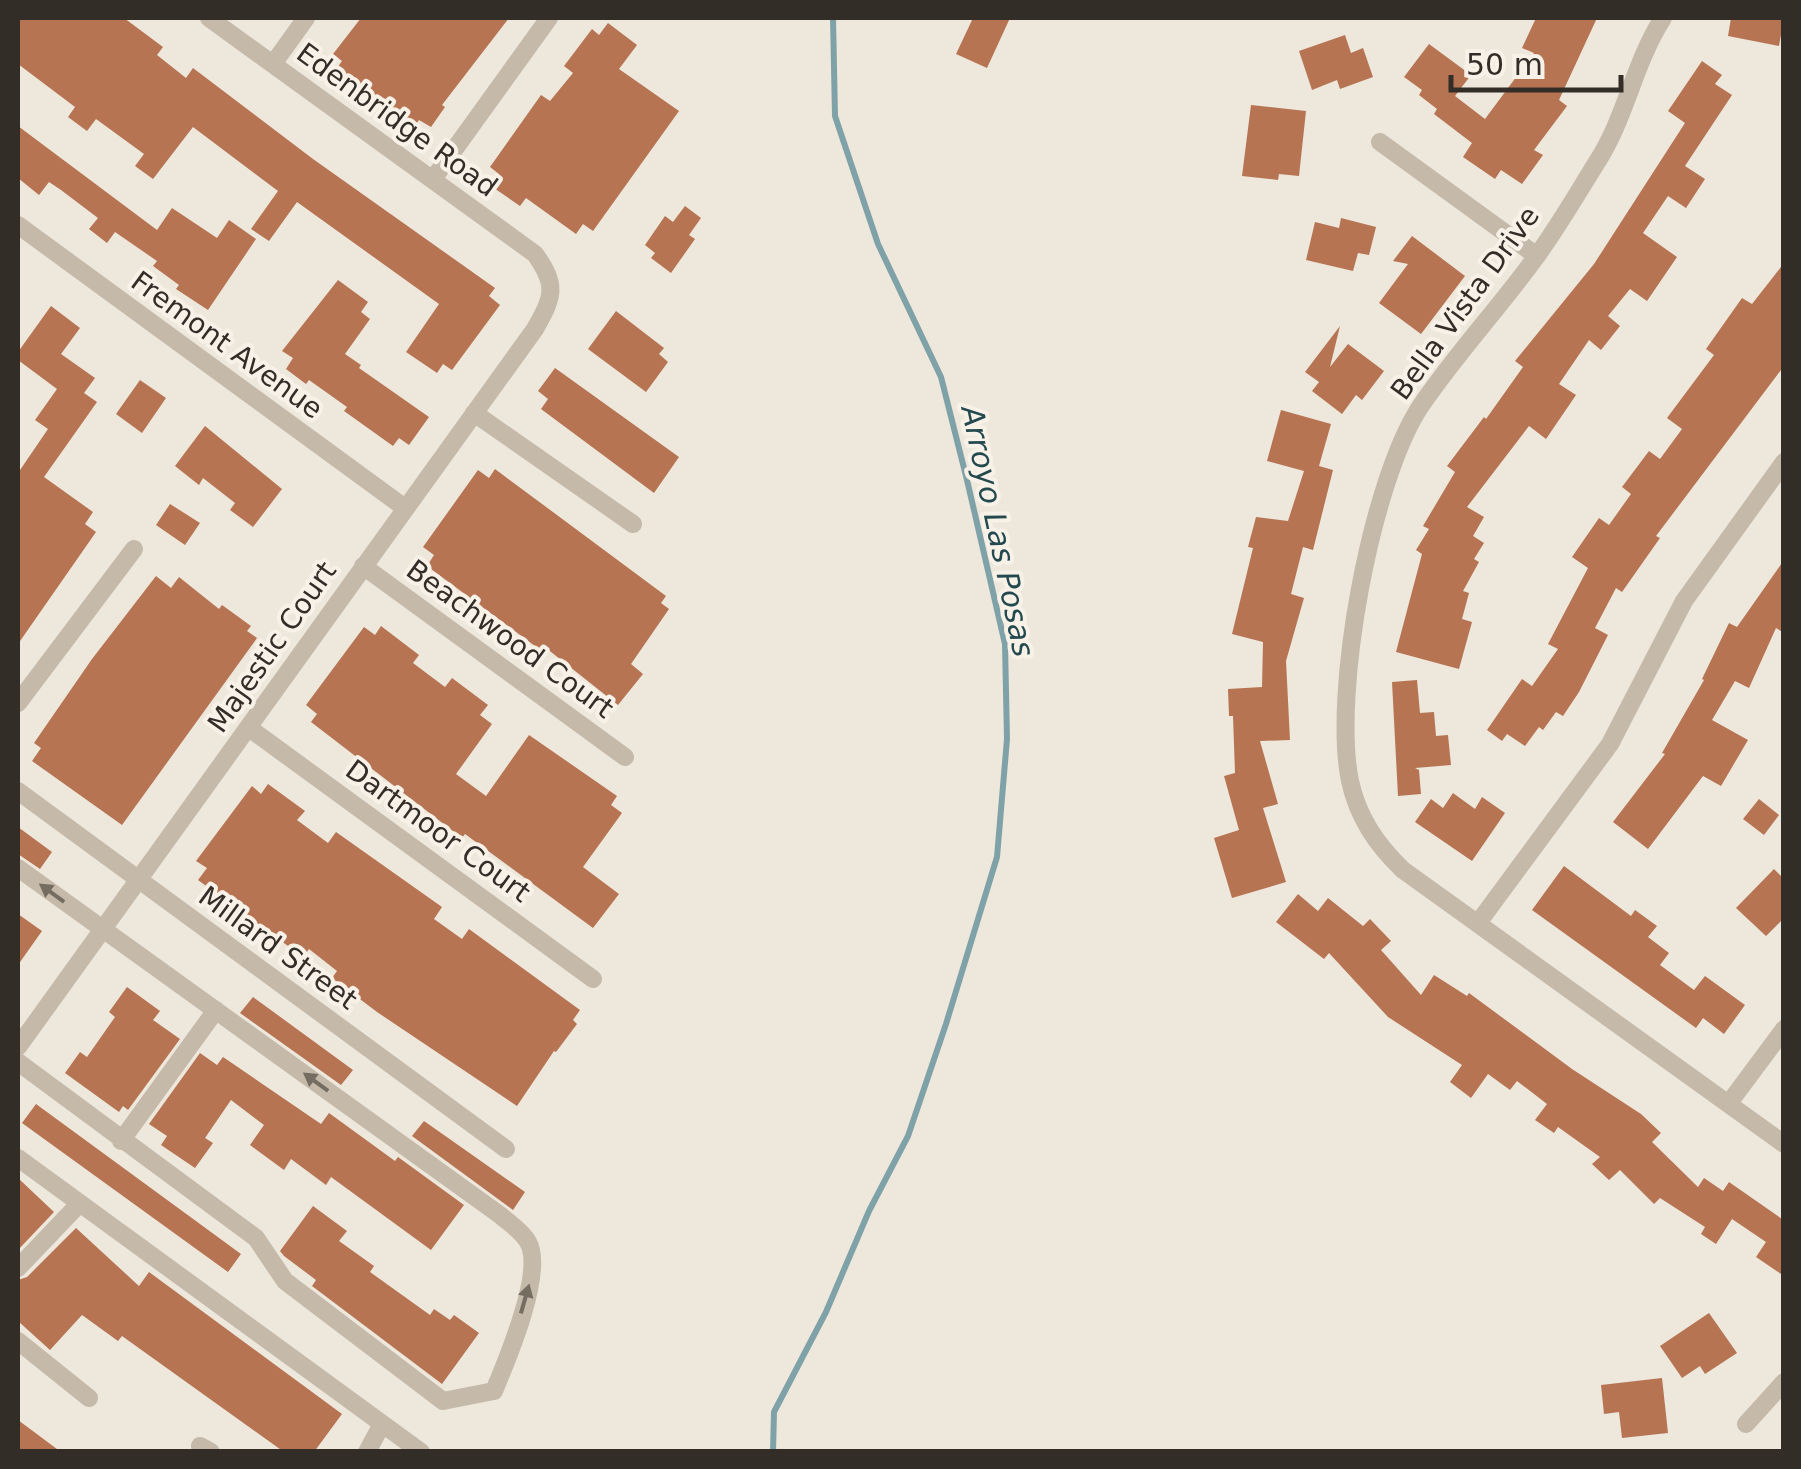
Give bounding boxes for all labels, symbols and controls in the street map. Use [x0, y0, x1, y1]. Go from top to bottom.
scale bar [1451, 30, 1621, 92]
street label: Edenbridge Road [290, 36, 504, 204]
text: 50 m [1466, 47, 1543, 82]
street label: Bella Vista Drive [1384, 200, 1546, 406]
street label: Fremont Avenue [125, 265, 329, 425]
water label: Arroyo Las Posas [954, 400, 1042, 660]
street label: Beachwood Court [400, 553, 620, 725]
street label: Majestic Court [201, 555, 343, 739]
street label: Dartmoor Court [339, 753, 537, 909]
street label: Millard Street [192, 880, 364, 1016]
one-way arrow [39, 883, 66, 903]
one-way arrow [303, 1073, 329, 1093]
one-way arrow [518, 1283, 533, 1313]

